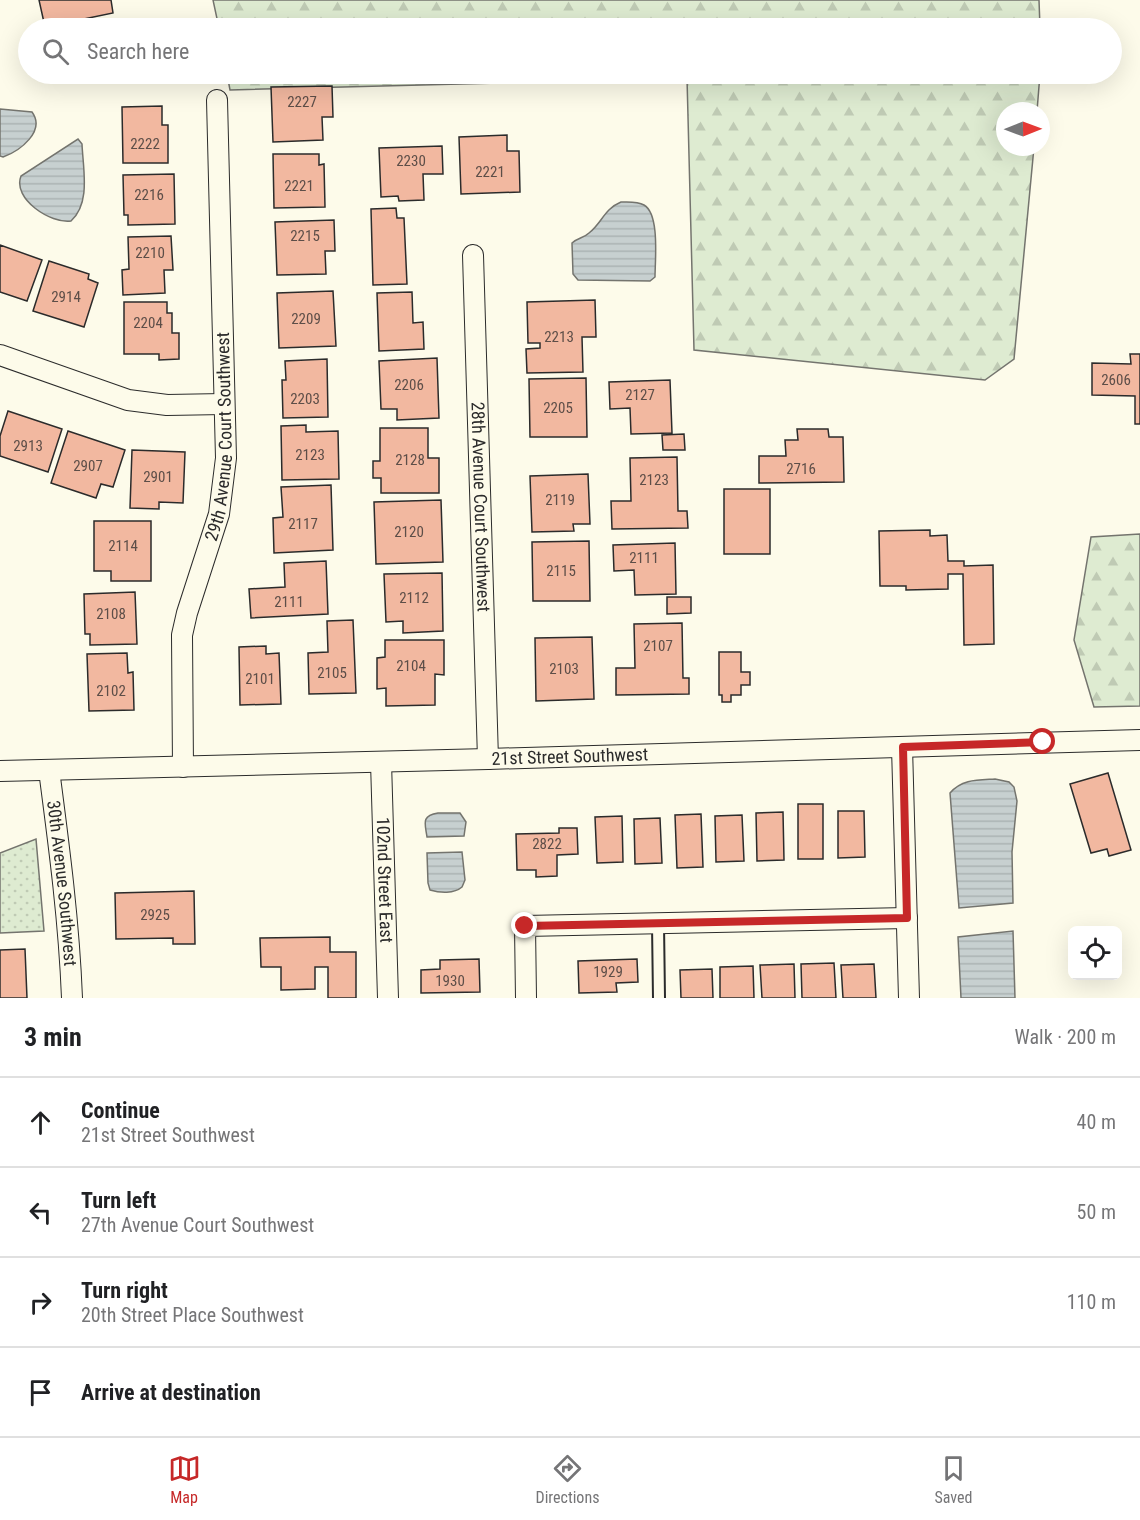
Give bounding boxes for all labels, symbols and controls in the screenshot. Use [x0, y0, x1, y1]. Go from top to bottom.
search box [18, 18, 1122, 84]
icon: search [39, 35, 72, 68]
text: Search here [87, 39, 189, 64]
house number: 2227 [287, 93, 317, 111]
north arrow [996, 102, 1050, 156]
house number: 2222 [130, 135, 160, 153]
house number: 2230 [396, 152, 426, 170]
house number: 2221 [475, 163, 505, 181]
house number: 2221 [284, 177, 314, 195]
house number: 2216 [134, 186, 164, 204]
house number: 2215 [290, 227, 320, 245]
house number: 2210 [135, 244, 165, 262]
house number: 2914 [51, 288, 81, 306]
house number: 2209 [291, 310, 321, 328]
house number: 2204 [133, 314, 163, 332]
house number: 2213 [544, 328, 574, 346]
street label: 29th Avenue Court Southwest [200, 332, 236, 543]
house number: 2606 [1101, 371, 1131, 389]
house number: 2206 [394, 376, 424, 394]
house number: 2127 [625, 386, 655, 404]
house number: 2203 [290, 390, 320, 408]
house number: 2205 [543, 399, 573, 417]
street label: 28th Avenue Court Southwest [467, 402, 495, 612]
house number: 2913 [13, 437, 43, 455]
house number: 2123 [295, 446, 325, 464]
house number: 2128 [395, 451, 425, 469]
house number: 2907 [73, 457, 103, 475]
house number: 2716 [786, 460, 816, 478]
house number: 2901 [143, 468, 173, 486]
house number: 2123 [639, 471, 669, 489]
house number: 2119 [545, 491, 575, 509]
house number: 2117 [288, 515, 318, 533]
house number: 2120 [394, 523, 424, 541]
house number: 2114 [108, 537, 138, 555]
house number: 2111 [629, 549, 659, 567]
house number: 2115 [546, 562, 576, 580]
house number: 2112 [399, 589, 429, 607]
house number: 2111 [274, 593, 304, 611]
house number: 2108 [96, 605, 126, 623]
house number: 2107 [643, 637, 673, 655]
house number: 2104 [396, 657, 426, 675]
house number: 2103 [549, 660, 579, 678]
house number: 2105 [317, 664, 347, 682]
house number: 2101 [245, 670, 275, 688]
house number: 2102 [96, 682, 126, 700]
route start [1029, 728, 1055, 754]
street label: 21st Street Southwest [491, 743, 648, 769]
street label: 30th Avenue Southwest [43, 799, 81, 967]
street label: 102nd Street East [373, 817, 397, 943]
house number: 2822 [532, 835, 562, 853]
house number: 2925 [140, 906, 170, 924]
route end [511, 912, 537, 938]
map controls [1068, 926, 1122, 980]
button: locate [1068, 926, 1122, 980]
house number: 1929 [593, 963, 623, 981]
house number: 1930 [435, 972, 465, 990]
text: 3 min [24, 1022, 82, 1052]
text: Walk · 200 m [1015, 1025, 1116, 1049]
text: Continue [81, 1098, 160, 1123]
icon: ahead [24, 1106, 57, 1139]
text: 40 m [1077, 1110, 1116, 1134]
text: 21st Street Southwest [81, 1123, 255, 1147]
text: Turn left [81, 1188, 156, 1213]
icon: left [24, 1196, 57, 1229]
text: 50 m [1077, 1200, 1116, 1224]
text: 27th Avenue Court Southwest [81, 1213, 314, 1237]
text: Turn right [81, 1278, 168, 1303]
icon: right [24, 1286, 57, 1319]
text: 110 m [1067, 1290, 1116, 1314]
text: 20th Street Place Southwest [81, 1303, 304, 1327]
icon: arrive [24, 1376, 57, 1409]
text: Arrive at destination [81, 1380, 261, 1405]
tab: Map [168, 1452, 201, 1507]
tab: Directions [536, 1452, 599, 1507]
tab: Saved [934, 1452, 972, 1507]

